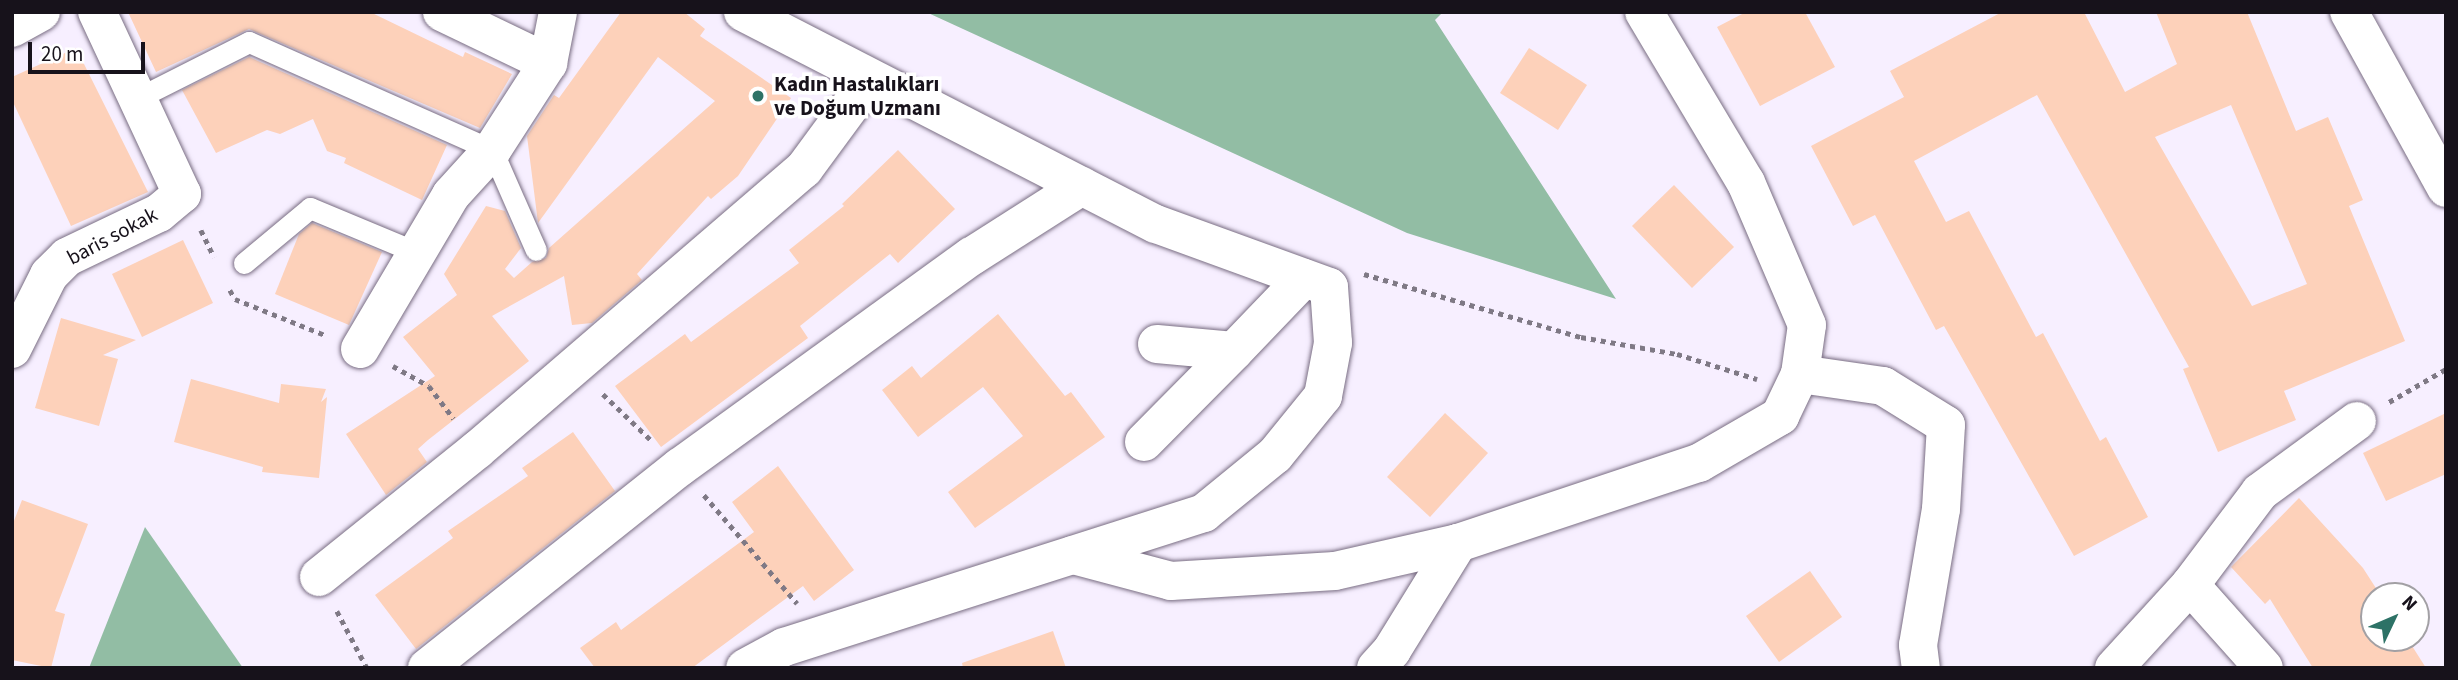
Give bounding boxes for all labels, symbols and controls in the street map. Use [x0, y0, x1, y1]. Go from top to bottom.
scale bar [32, 28, 149, 72]
text: 20 m [41, 39, 83, 69]
place label: Kadın Hastalıkları ve Doğum Uzmanı [774, 71, 941, 121]
marker: Kadın Hastalıkları ve Doğum Uzmanı [748, 86, 768, 106]
street label: baris sokak [63, 202, 161, 270]
north arrow [2360, 582, 2430, 652]
text: N [2395, 590, 2423, 617]

